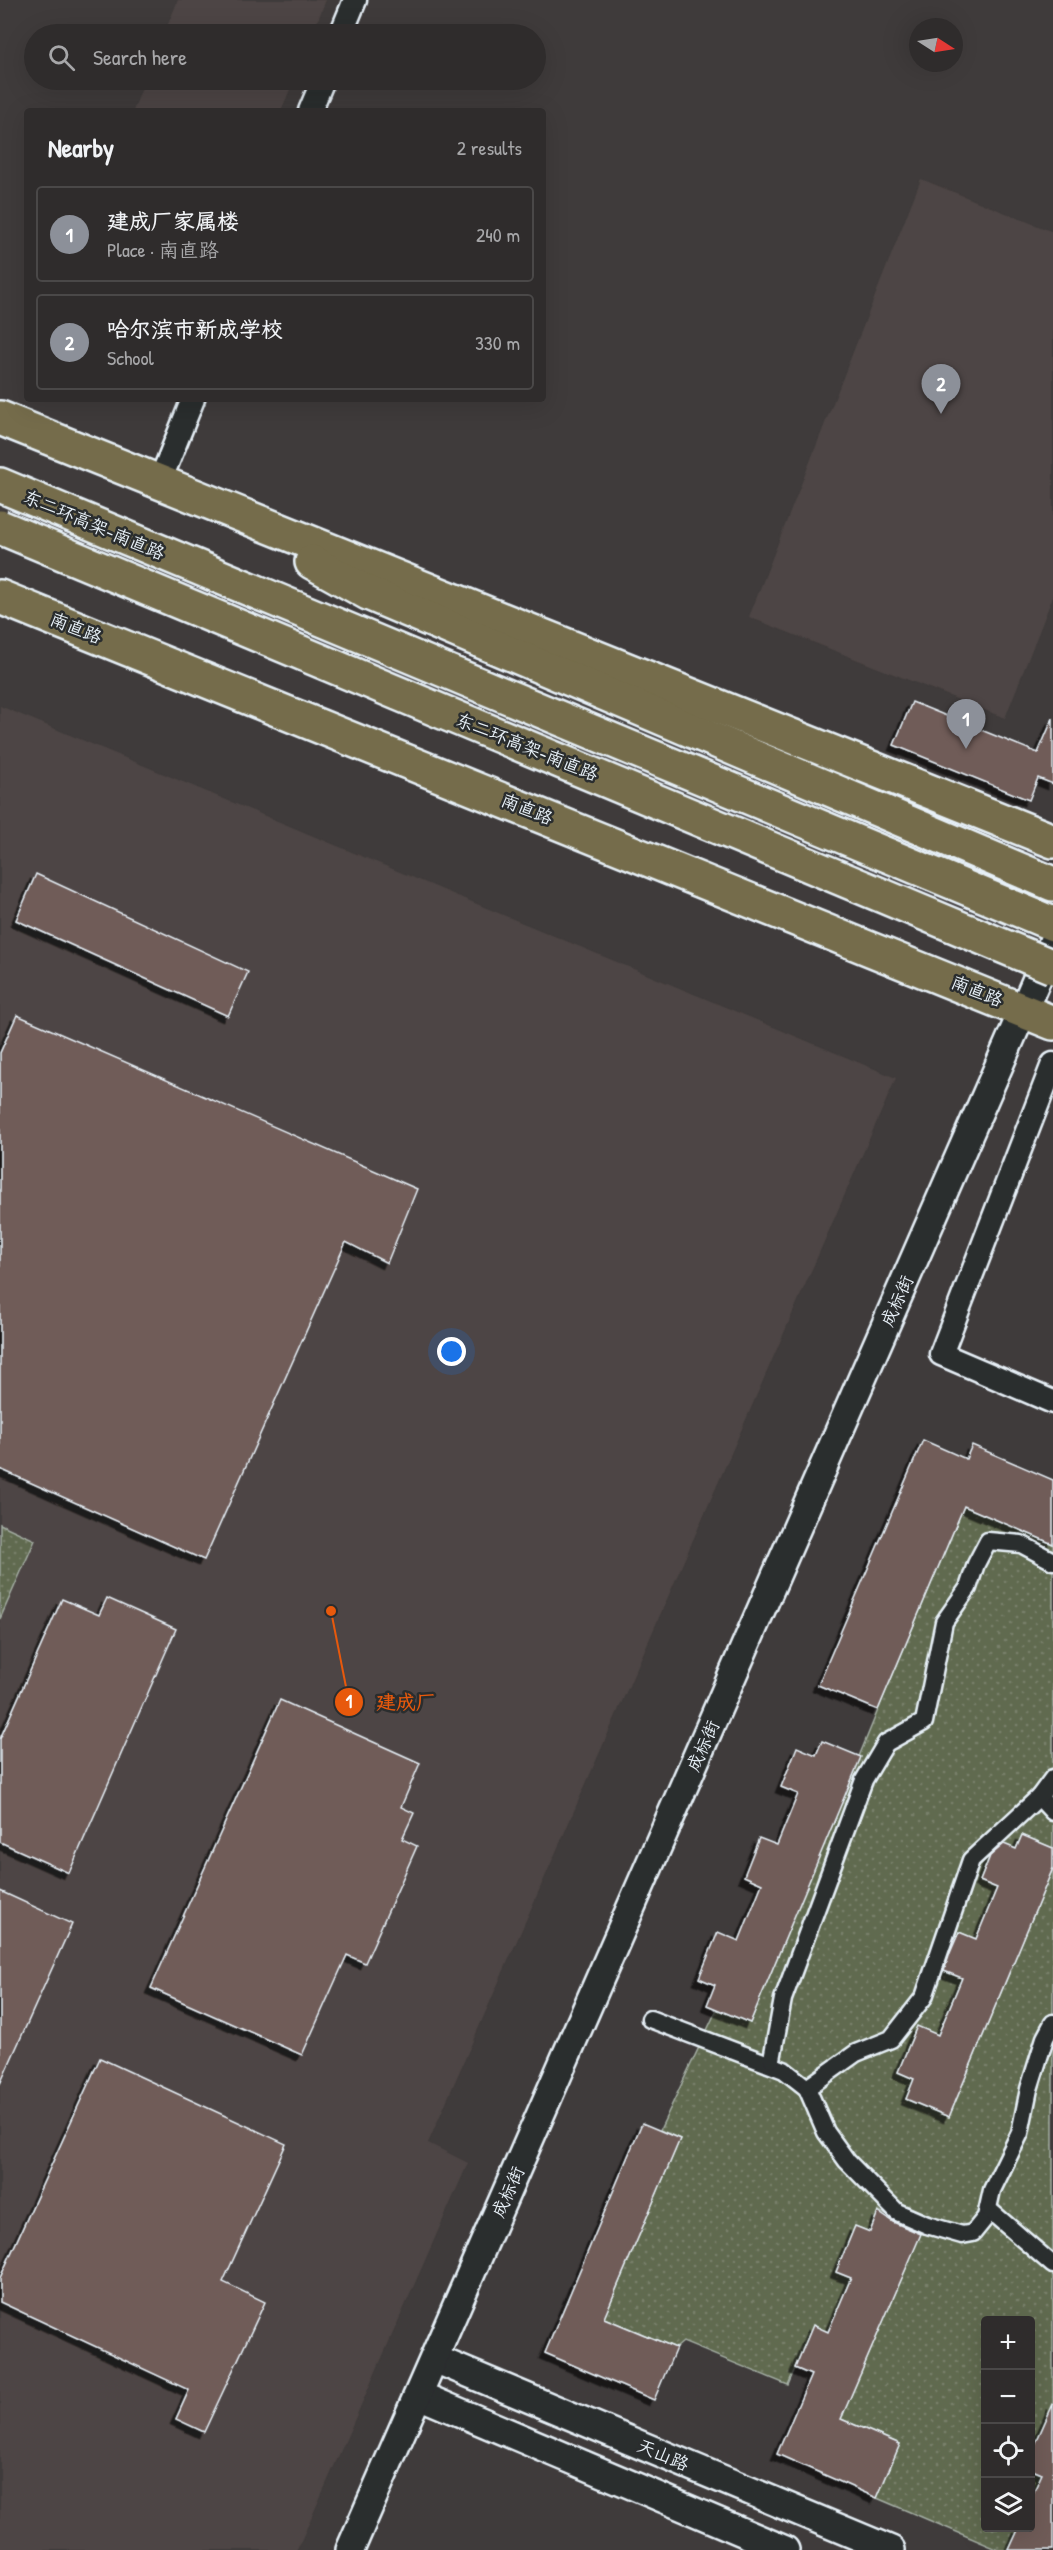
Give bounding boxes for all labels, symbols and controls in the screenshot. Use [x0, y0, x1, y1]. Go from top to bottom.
north arrow [909, 18, 963, 72]
search box [24, 24, 546, 90]
icon: search [45, 41, 78, 74]
text: Search here [93, 42, 187, 72]
text: Nearby [48, 130, 114, 165]
text: 2 results [457, 134, 522, 161]
text: 建成厂家属楼 [107, 206, 239, 236]
text: 1 [66, 221, 73, 248]
text: 240 m [476, 221, 520, 248]
text: Place · 南直路 [107, 236, 219, 263]
text: 哈尔滨市新成学校 [107, 314, 283, 344]
text: 2 [65, 329, 74, 356]
text: 330 m [475, 329, 520, 356]
text: School [107, 344, 154, 371]
pin: 2 [922, 364, 960, 414]
street label: 东二环高架-南直路 [20, 483, 169, 566]
street label: 南直路 [46, 606, 106, 649]
pin: 1 [946, 700, 986, 749]
street label: 东二环高架-南直路 [452, 707, 602, 786]
street label: 南直路 [497, 787, 557, 830]
street label: 南直路 [947, 969, 1007, 1012]
street label: 成标街 [874, 1271, 919, 1331]
your location [437, 1337, 466, 1366]
callout: 建成厂 [334, 1683, 448, 1721]
text: 建成厂 [376, 1688, 436, 1715]
text: 1 [346, 1689, 353, 1714]
street label: 成标街 [680, 1716, 725, 1776]
street label: 成标街 [485, 2162, 530, 2222]
map controls [981, 2316, 1035, 2532]
button: + [981, 2316, 1035, 2370]
button: − [981, 2370, 1035, 2424]
button: locate [981, 2424, 1035, 2478]
street label: 天山路 [633, 2432, 693, 2477]
button: layers [981, 2478, 1035, 2532]

